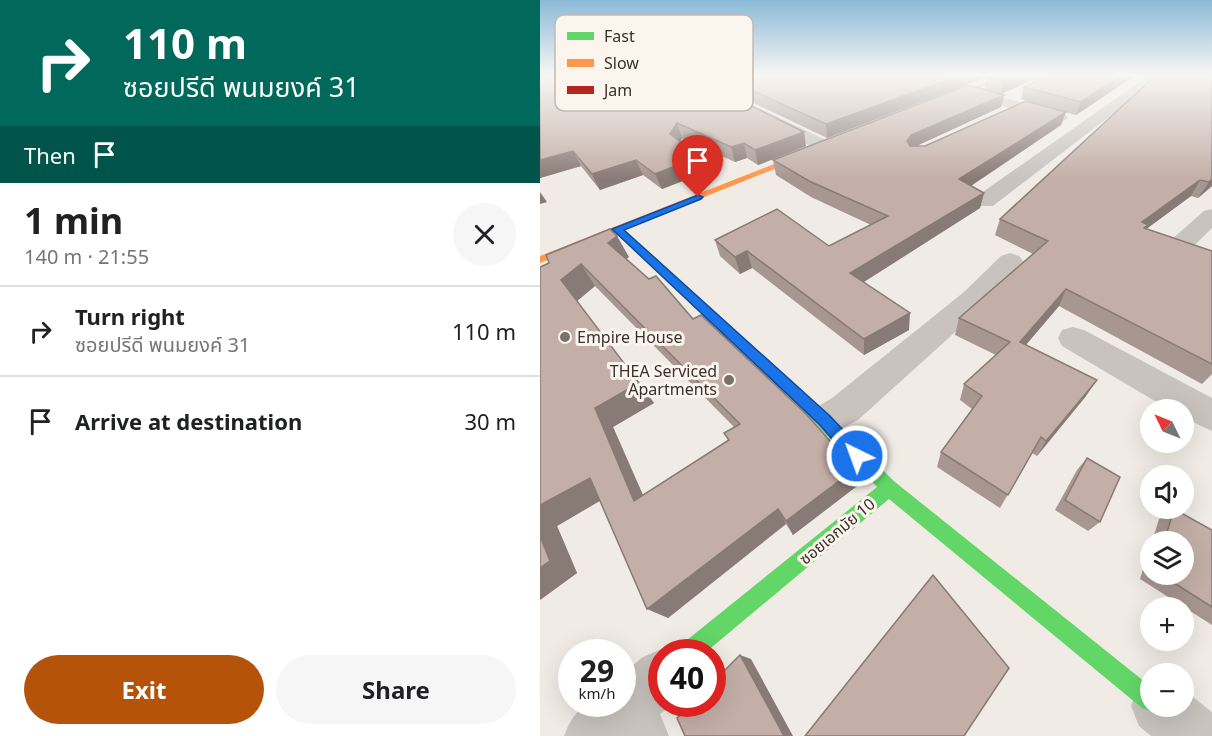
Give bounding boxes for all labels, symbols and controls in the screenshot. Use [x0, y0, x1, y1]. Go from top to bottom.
text: 110 m [123, 14, 247, 71]
legend [555, 15, 753, 111]
icon: right [24, 24, 102, 102]
text: Fast [604, 25, 635, 47]
text: Slow [604, 52, 639, 74]
text: ซอยปรีดี พนมยงค์ 31 [123, 68, 360, 105]
text: Jam [602, 79, 632, 101]
pin [672, 135, 723, 197]
icon: arrive [88, 138, 121, 171]
text: Then [24, 140, 76, 170]
icon: arrive [681, 144, 714, 177]
text: 1 min [24, 196, 123, 245]
button: close [453, 203, 516, 266]
text: 140 m · 21:55 [24, 243, 149, 270]
text: Turn right [75, 301, 185, 331]
icon: right [24, 315, 57, 348]
text: 110 m [452, 316, 516, 346]
place label: Empire House [577, 326, 682, 348]
marker: Empire House [558, 330, 572, 344]
text: ซอยปรีดี พนมยงค์ 31 [75, 331, 250, 358]
place label: THEA Serviced Apartments [610, 360, 717, 400]
marker: THEA Serviced Apartments [722, 373, 736, 387]
north arrow [1140, 399, 1194, 453]
map controls [1140, 399, 1194, 717]
icon: arrive [24, 405, 57, 438]
text: Arrive at destination [75, 406, 302, 436]
text: 30 m [465, 406, 516, 436]
position arrow [825, 424, 889, 488]
button: sound [1140, 465, 1194, 519]
street label: ซอยเอกมัย 10 [794, 493, 880, 569]
button: layers [1140, 531, 1194, 585]
button: + [1140, 597, 1194, 651]
speed limit sign: 40 [648, 639, 726, 717]
text: 29 [580, 650, 614, 691]
button: Exit [24, 655, 264, 724]
button: Share [276, 655, 516, 724]
button: − [1140, 663, 1194, 717]
text: km/h [579, 683, 615, 703]

